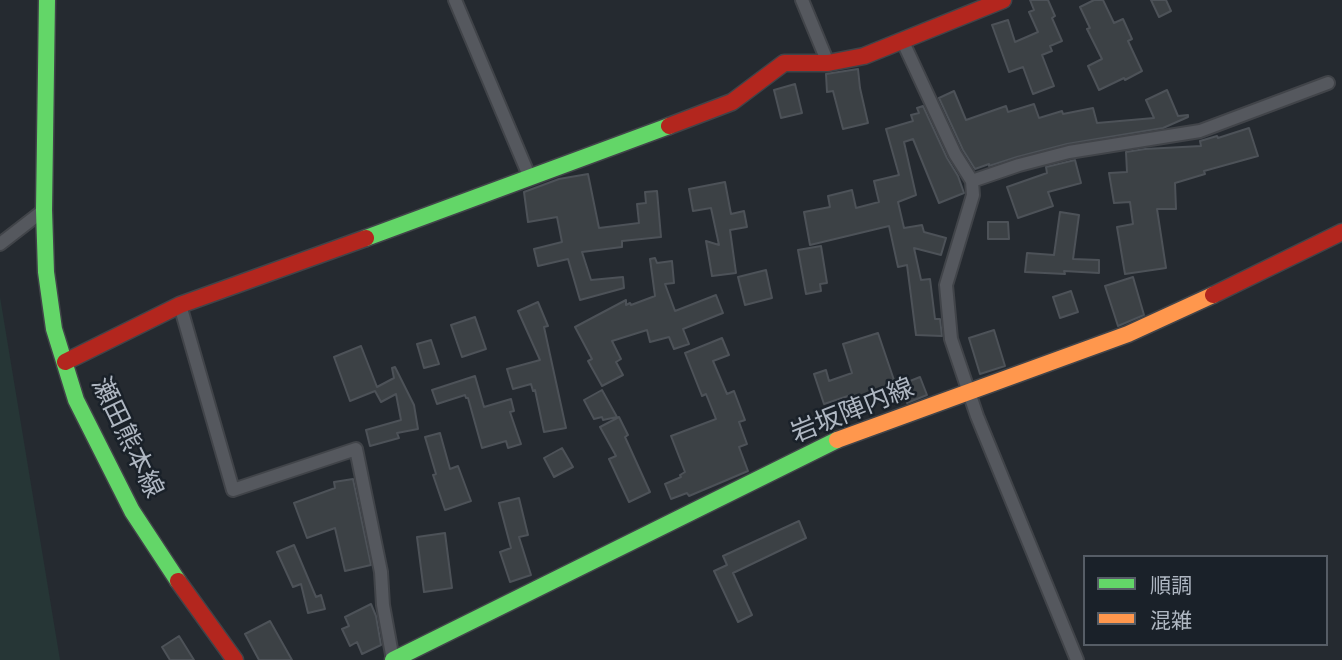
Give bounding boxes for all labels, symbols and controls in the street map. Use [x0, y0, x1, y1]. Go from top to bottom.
street label: 瀬田熊本線 [83, 373, 169, 503]
street label: 岩坂陣内線 [787, 373, 919, 451]
legend [1083, 555, 1328, 646]
text: 順調 [1150, 574, 1192, 599]
text: 混雑 [1150, 609, 1192, 634]

